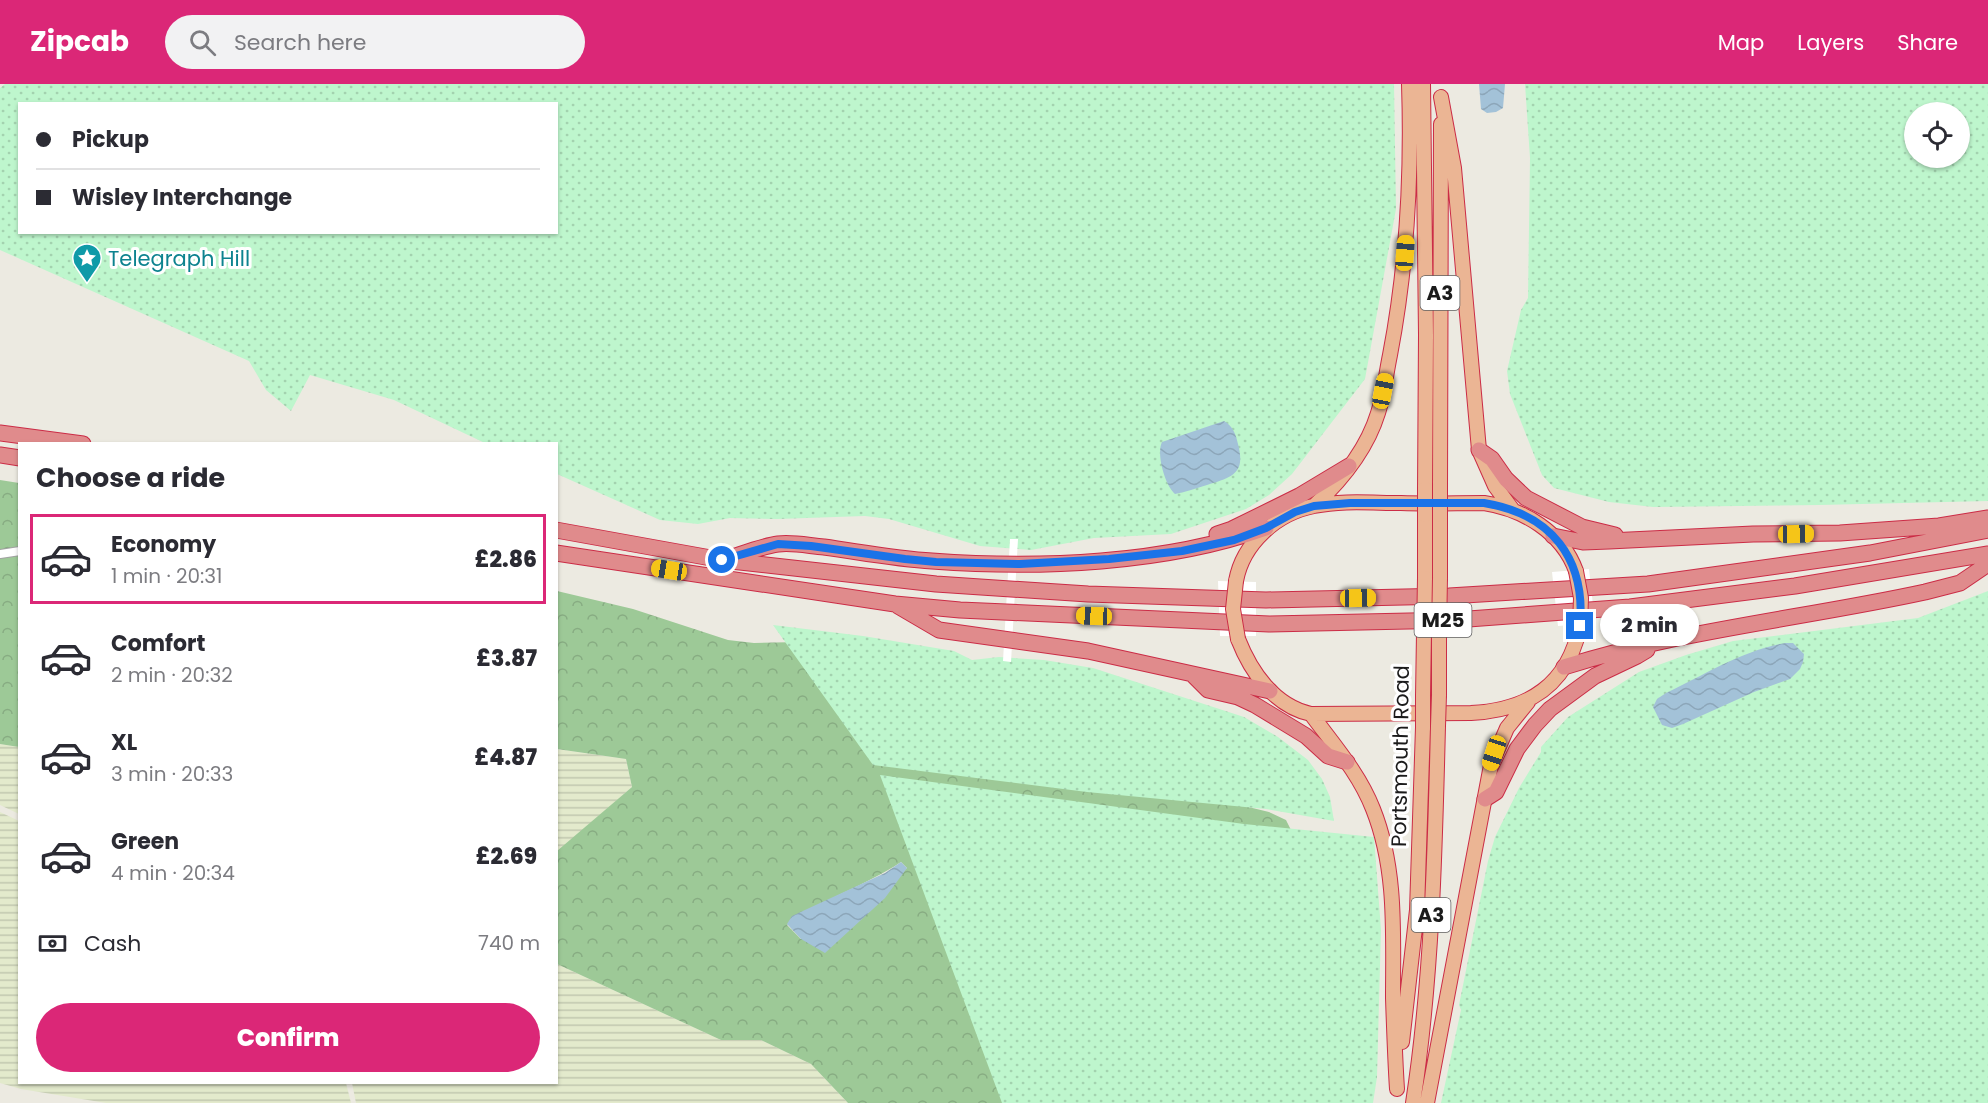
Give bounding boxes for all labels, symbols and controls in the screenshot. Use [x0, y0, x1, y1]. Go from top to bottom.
search box [165, 15, 585, 69]
text: Zipcab [30, 22, 129, 61]
icon: search [186, 26, 219, 59]
text: Search here [234, 27, 366, 58]
text: Map [1718, 28, 1764, 57]
text: Layers [1797, 28, 1864, 57]
text: Share [1897, 28, 1958, 57]
map controls [1904, 102, 1970, 168]
button: locate [1904, 102, 1970, 168]
text: Pickup [72, 124, 149, 155]
text: Wisley Interchange [72, 182, 292, 213]
car [1395, 234, 1415, 272]
place icon: Telegraph Hill [71, 242, 103, 284]
place label: Telegraph Hill [108, 244, 250, 273]
road number: A3 [1420, 276, 1460, 310]
car [1371, 372, 1395, 410]
text: Choose a ride [36, 459, 225, 496]
car [1778, 525, 1814, 543]
text: Economy [111, 529, 216, 560]
icon: car [39, 532, 93, 586]
text: £2.86 [475, 544, 537, 575]
route start [708, 546, 735, 573]
car [650, 558, 688, 582]
text: 1 min · 20:31 [111, 562, 222, 590]
car [1340, 589, 1376, 607]
road number: M25 [1414, 603, 1472, 637]
callout: 2 min [1601, 605, 1700, 647]
car [1076, 606, 1112, 626]
text: 2 min [1621, 611, 1678, 639]
route end [1566, 612, 1593, 639]
text: Comfort [111, 628, 205, 659]
icon: car [39, 631, 93, 685]
text: £3.87 [476, 643, 537, 674]
text: 2 min · 20:32 [111, 661, 233, 689]
street label: Portsmouth Road [1384, 665, 1416, 847]
text: XL [111, 727, 137, 758]
icon: car [39, 730, 93, 784]
car [1480, 733, 1508, 773]
text: £4.87 [475, 742, 537, 773]
text: 3 min · 20:33 [111, 760, 233, 788]
text: Green [111, 826, 179, 857]
icon: car [39, 829, 93, 883]
text: £2.69 [476, 841, 537, 872]
text: 4 min · 20:34 [111, 859, 235, 887]
road number: A3 [1412, 898, 1450, 932]
icon: cash [36, 927, 69, 960]
text: Cash [84, 928, 141, 959]
text: 740 m [478, 929, 540, 957]
button: Confirm [36, 1003, 540, 1072]

